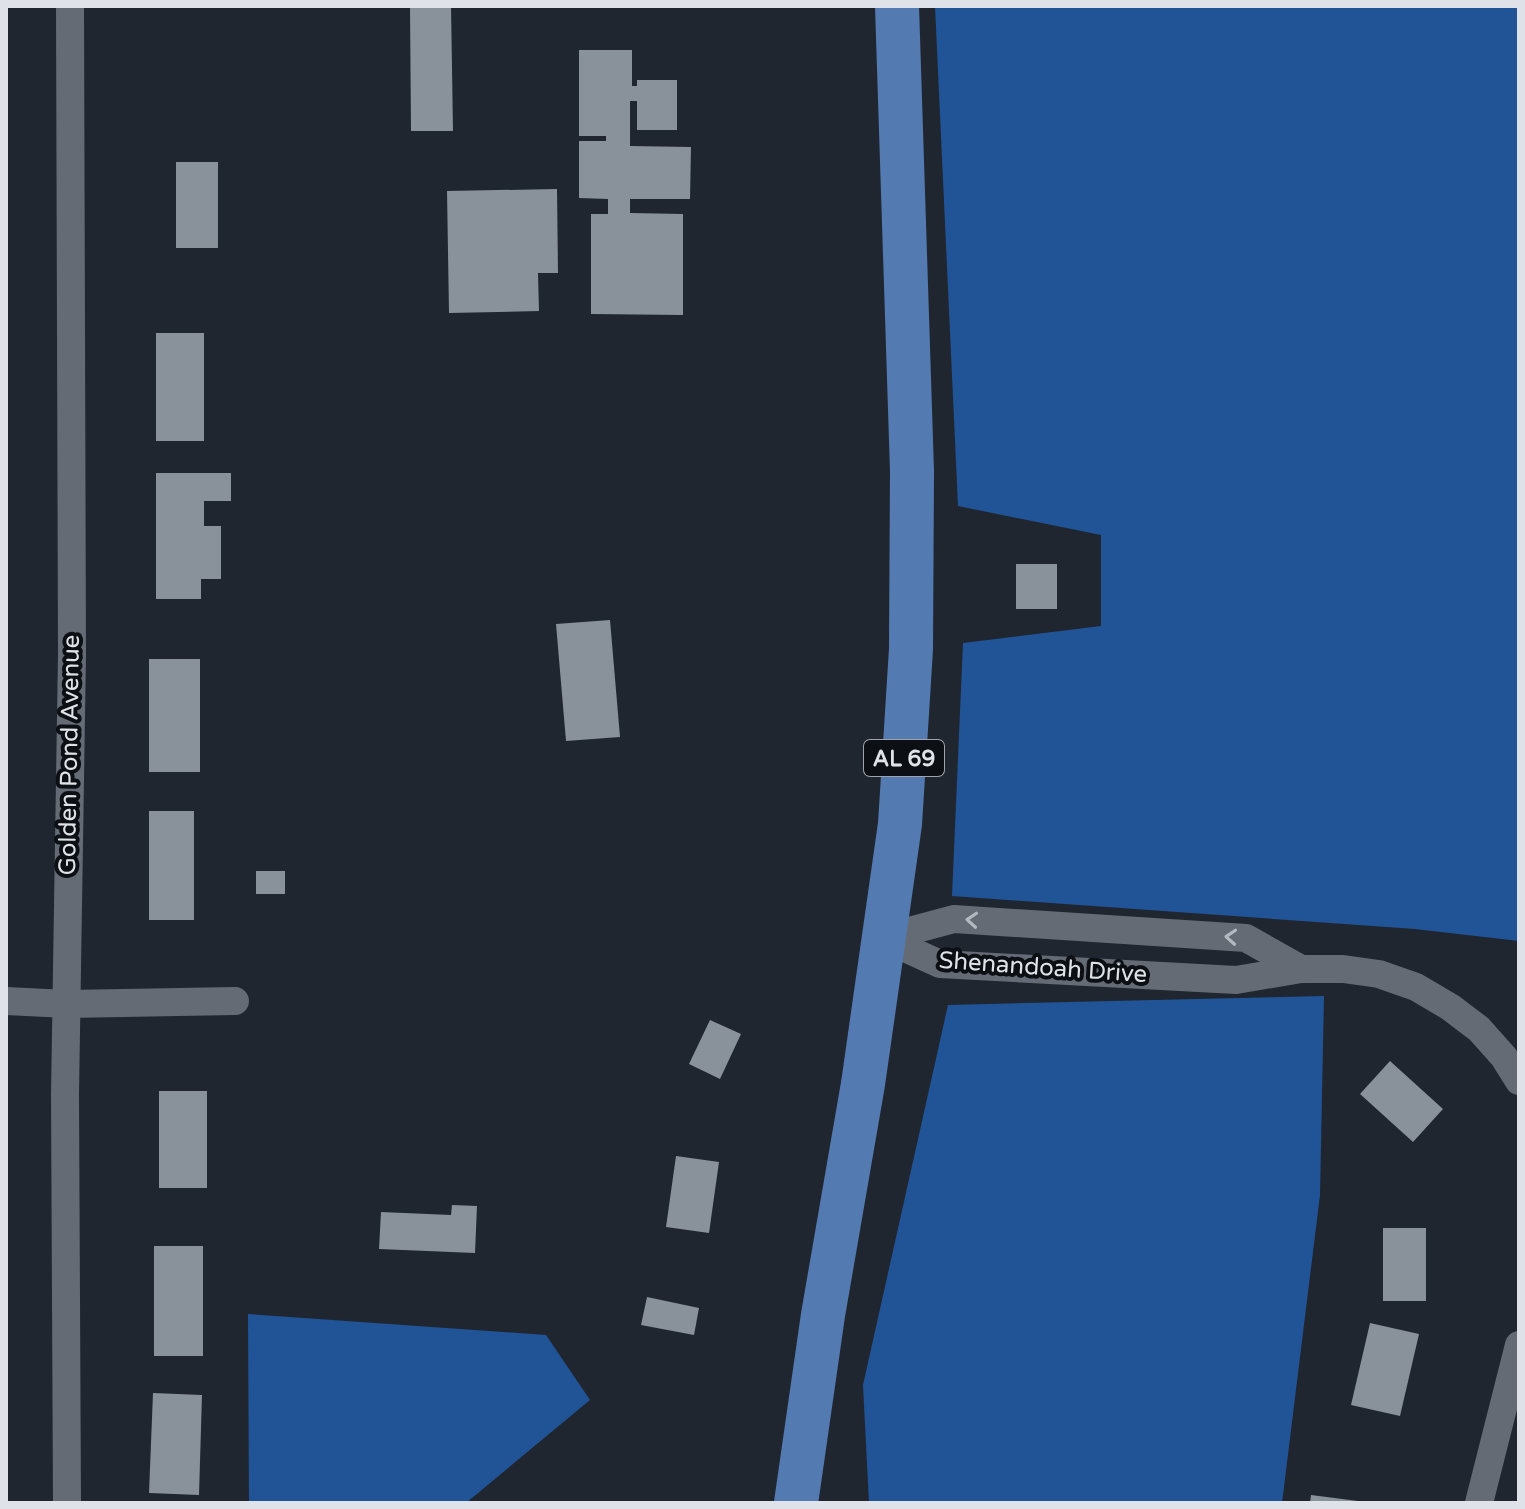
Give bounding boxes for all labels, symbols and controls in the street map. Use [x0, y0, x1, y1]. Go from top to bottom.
street label: Golden Pond Avenue [53, 634, 86, 876]
road number: AL 69 [864, 740, 944, 776]
one-way arrow [965, 912, 978, 929]
one-way arrow [1224, 929, 1237, 946]
street label: Shenandoah Drive [938, 946, 1148, 989]

